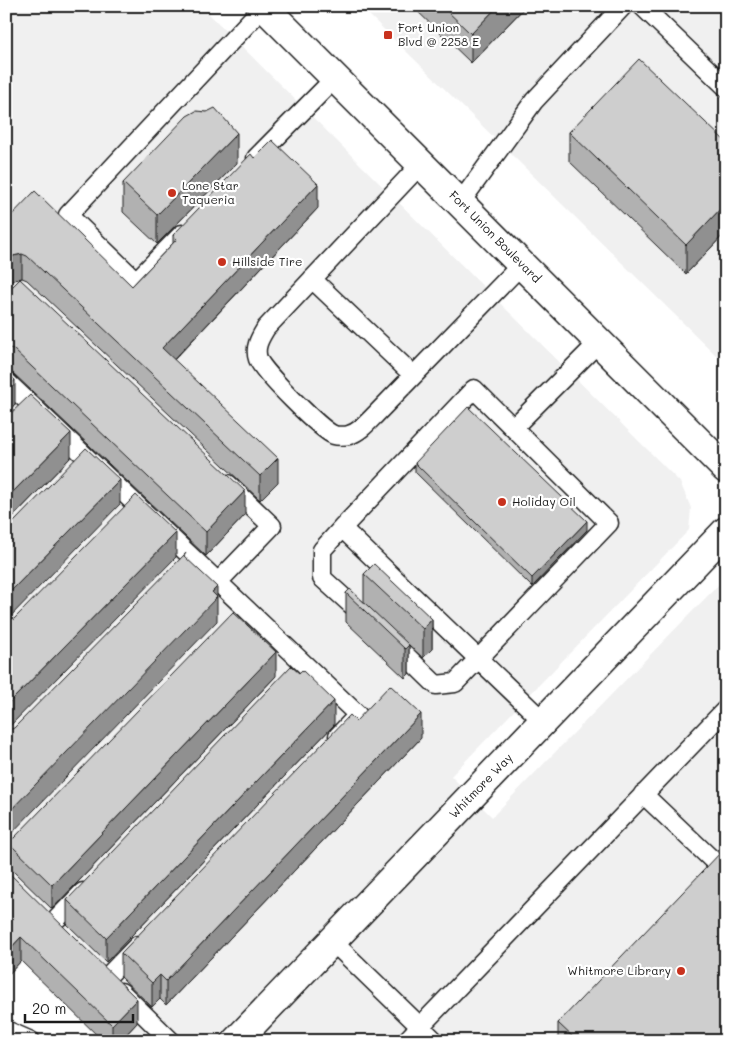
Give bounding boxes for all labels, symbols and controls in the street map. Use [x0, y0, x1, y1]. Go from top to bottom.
place label: Fort Union Blvd @ 2258 E [398, 19, 479, 49]
marker: Fort Union Blvd @ 2258 E [382, 29, 394, 41]
place label: Lone Star Taqueria [182, 177, 239, 207]
marker: Lone Star Taqueria [166, 187, 178, 199]
street label: Fort Union Boulevard [446, 187, 545, 286]
place label: Hillside Tire [232, 253, 302, 269]
marker: Hillside Tire [216, 256, 228, 268]
place label: Holiday Oil [512, 493, 576, 509]
marker: Holiday Oil [496, 496, 508, 508]
street label: Whitmore Way [445, 749, 515, 821]
place label: Whitmore Library [567, 962, 671, 978]
marker: Whitmore Library [675, 965, 687, 977]
scale bar [25, 992, 132, 1024]
text: 20 m [32, 998, 66, 1018]

